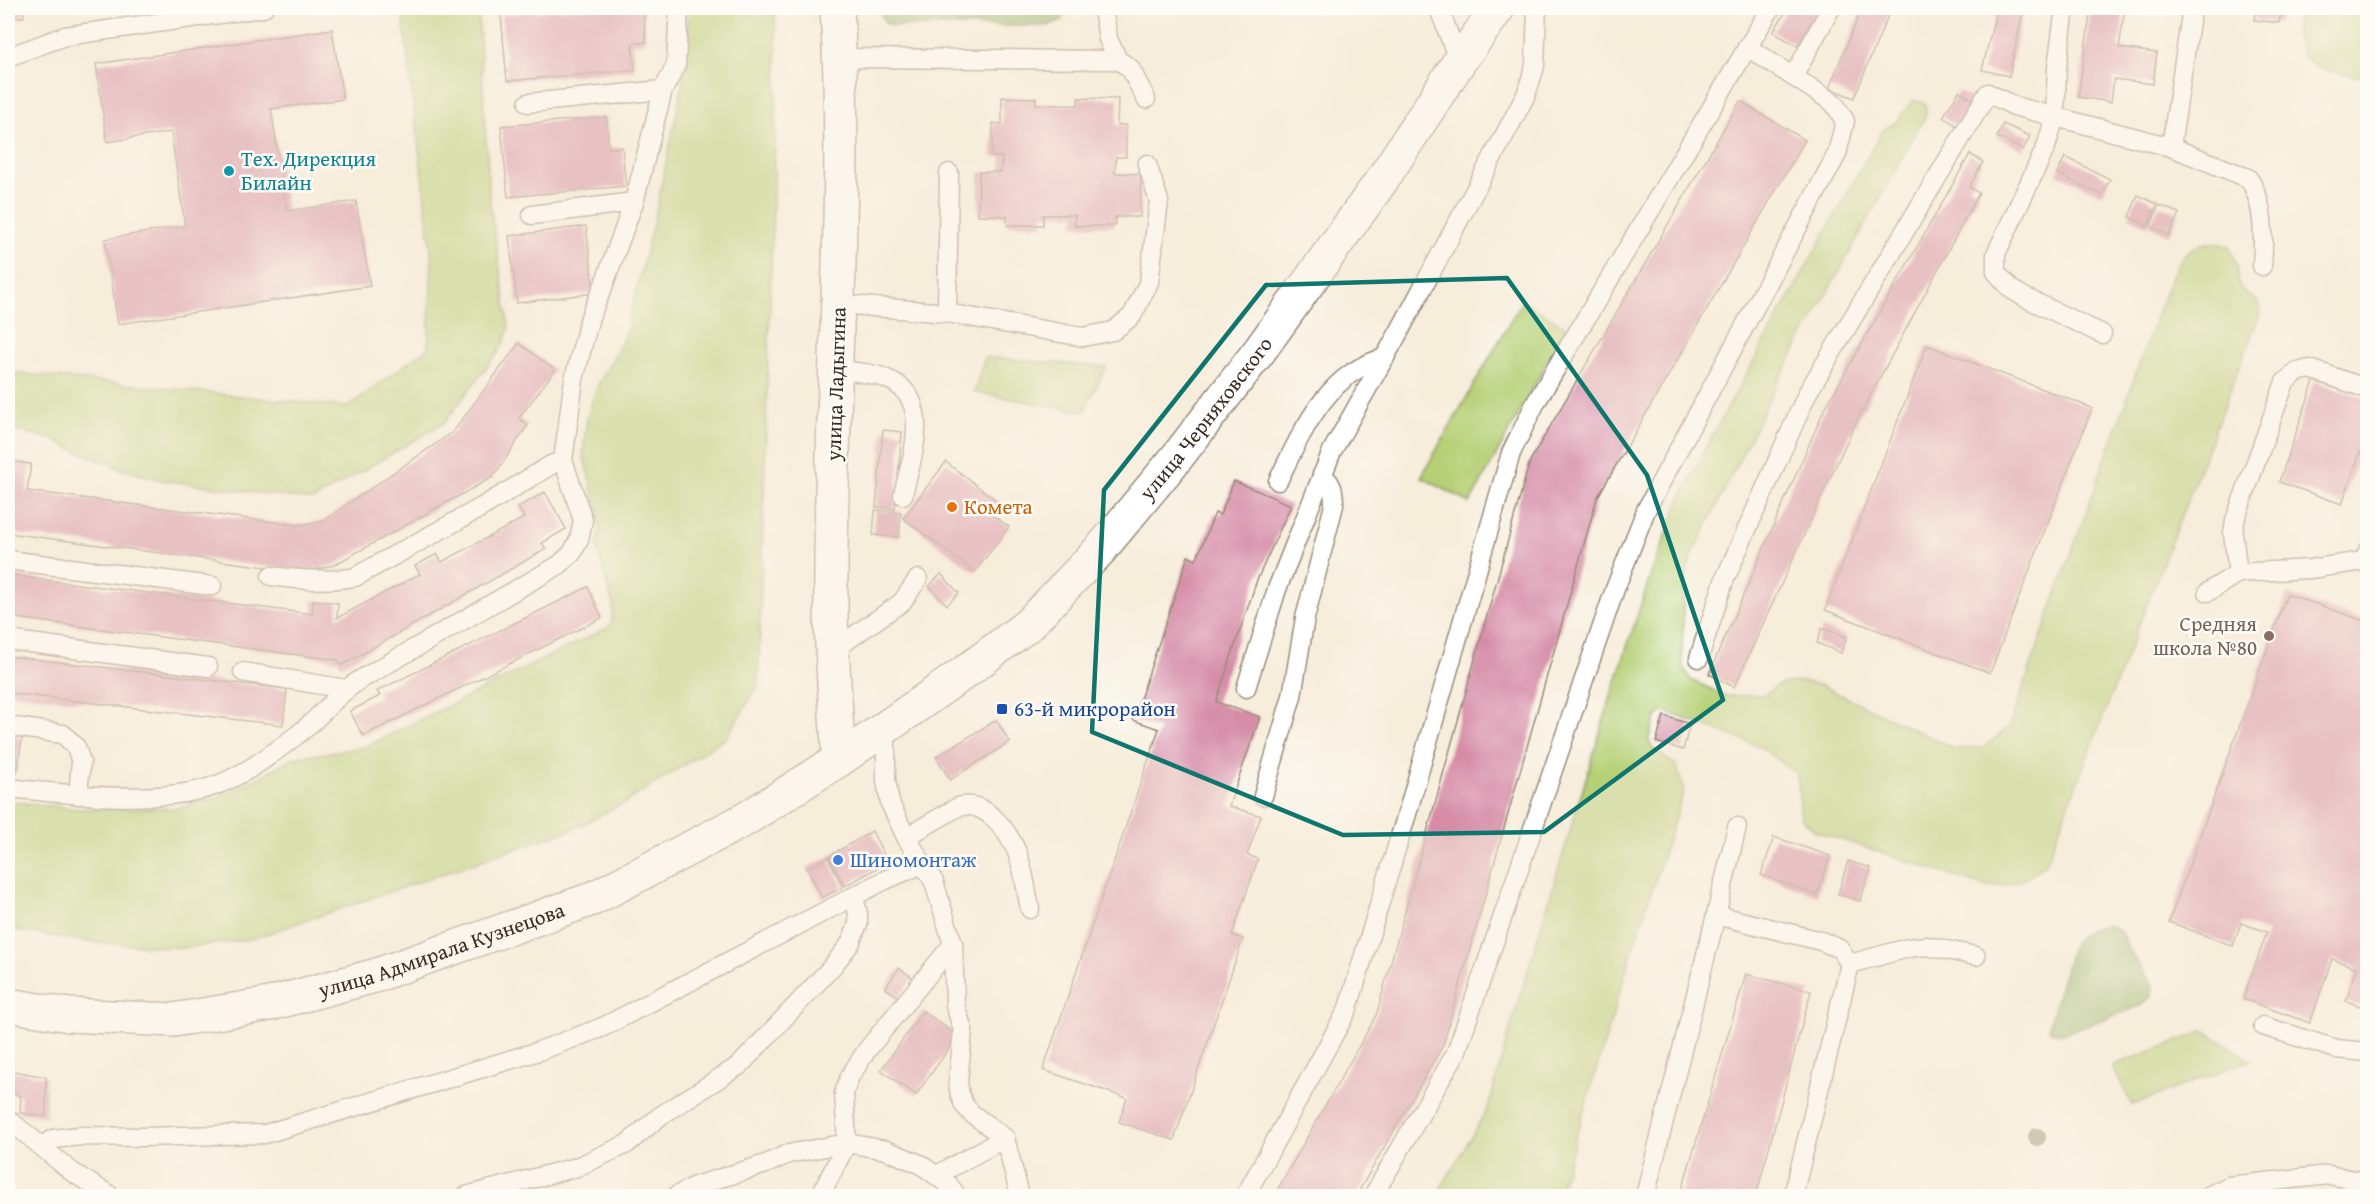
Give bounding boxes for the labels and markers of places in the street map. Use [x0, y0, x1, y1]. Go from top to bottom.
place label: Тех. Дирекция Билайн [241, 143, 377, 198]
marker: Тех. Дирекция Билайн [222, 164, 236, 178]
place label: Комета [964, 491, 1033, 522]
marker: Комета [945, 500, 959, 514]
place label: Средняя школа №80 [2153, 608, 2257, 663]
marker: Средняя школа №80 [2262, 629, 2276, 643]
place label: 63-й микрорайон [1014, 693, 1176, 724]
marker: 63-й микрорайон [995, 702, 1009, 716]
place label: Шиномонтаж [850, 844, 977, 875]
marker: Шиномонтаж [831, 853, 845, 867]

